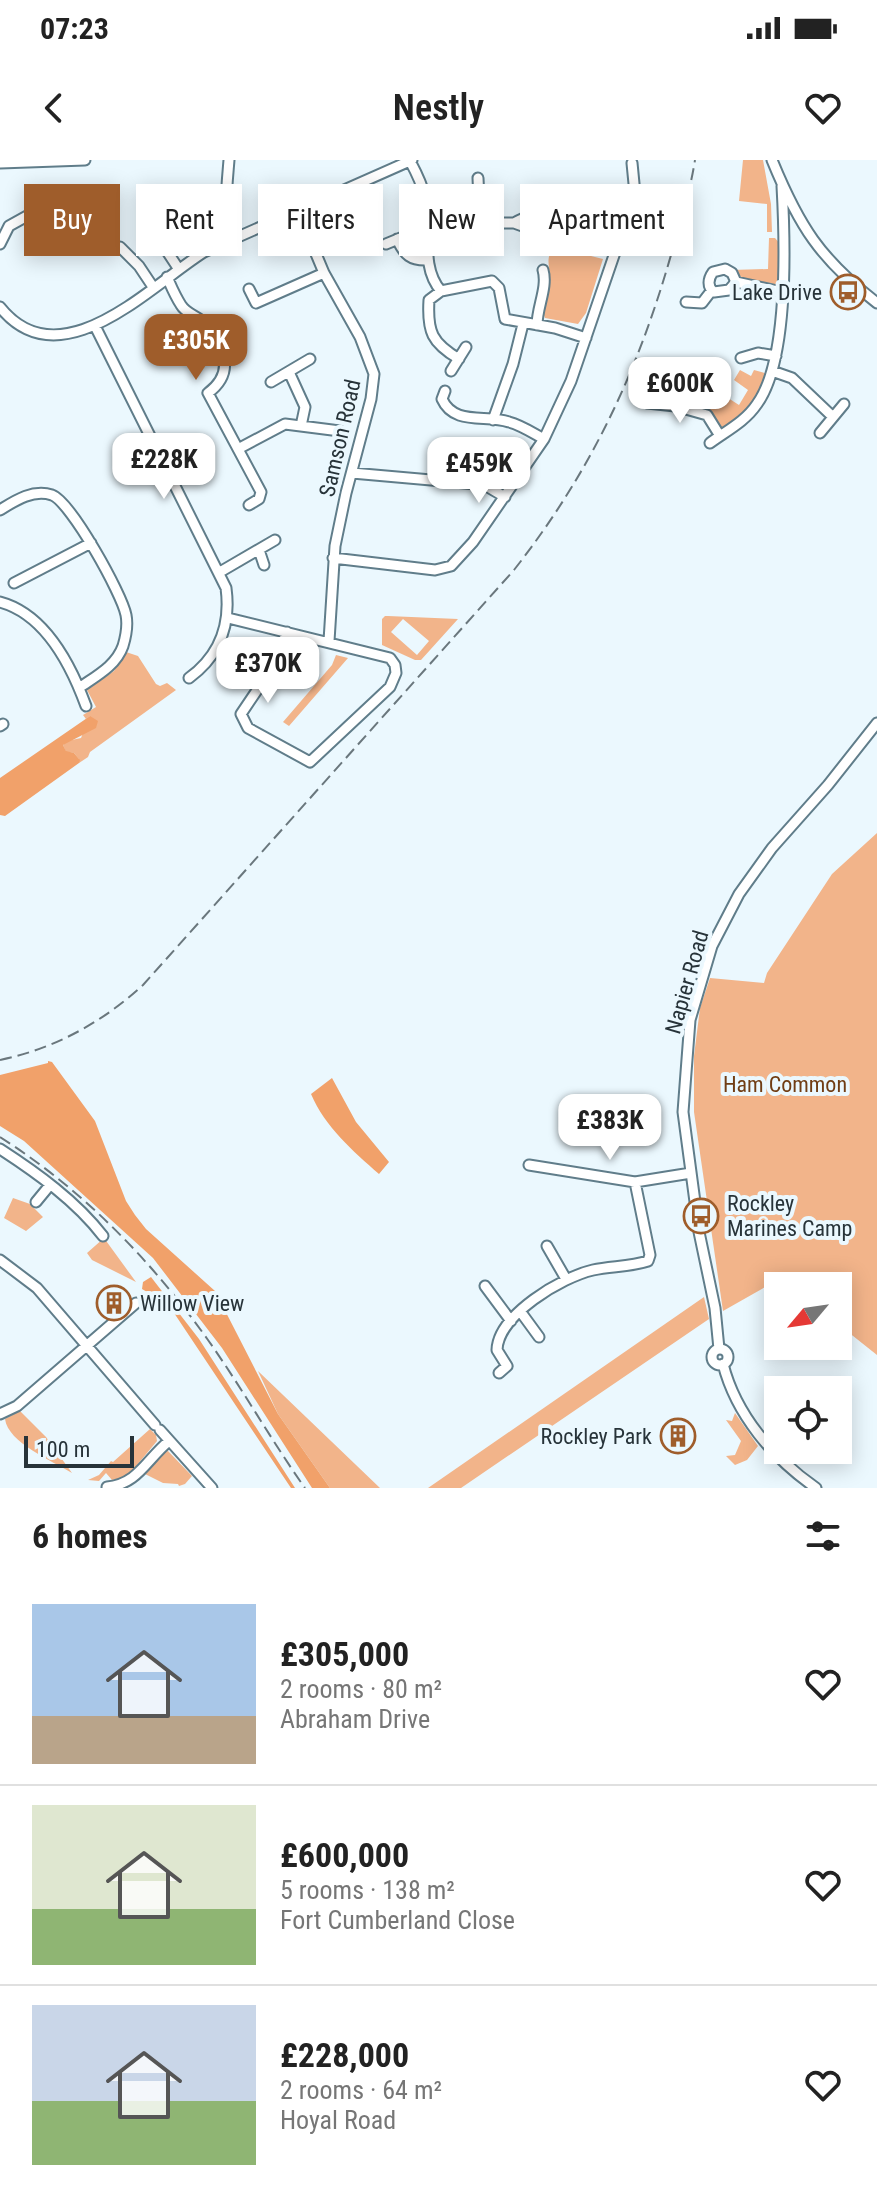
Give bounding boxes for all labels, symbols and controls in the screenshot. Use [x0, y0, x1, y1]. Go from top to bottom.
text: 07:23 [40, 11, 109, 46]
icon: back [32, 86, 76, 130]
icon: heart [801, 86, 845, 130]
text: Nestly [393, 87, 484, 129]
chip: Buy [24, 184, 120, 256]
chip: Rent [136, 184, 242, 256]
chip: Filters [258, 184, 383, 256]
chip: New [399, 184, 504, 256]
chip: Apartment [520, 184, 693, 256]
bus stop icon: Lake Drive [829, 273, 867, 311]
place label: Lake Drive [732, 280, 822, 305]
pin: £305K [140, 314, 252, 382]
text: £305K [162, 325, 230, 355]
pin: £600K [624, 357, 736, 425]
text: £600K [646, 368, 714, 398]
street label: Samson Road [314, 377, 366, 499]
pin: £228K [108, 433, 220, 501]
pin: £459K [423, 437, 535, 505]
text: £228K [130, 444, 198, 474]
text: £459K [445, 448, 513, 478]
pin: £370K [212, 637, 324, 705]
text: £370K [234, 648, 302, 678]
street label: Napier Road [660, 927, 714, 1037]
park label: Ham Common [723, 1072, 847, 1097]
pin: £383K [554, 1094, 666, 1162]
text: £383K [576, 1105, 644, 1135]
place label: Rockley Marines Camp [727, 1191, 852, 1241]
bus stop icon: Rockley Marines Camp [682, 1197, 720, 1235]
north arrow [764, 1272, 852, 1360]
map controls [764, 1272, 852, 1464]
building icon: Willow View [95, 1284, 133, 1322]
place label: Willow View [140, 1291, 244, 1316]
button: locate [764, 1376, 852, 1464]
building icon: Rockley Park [659, 1417, 697, 1455]
place label: Rockley Park [541, 1424, 652, 1449]
scale bar [24, 1432, 134, 1468]
text: 100 m [36, 1437, 90, 1462]
icon: filters [801, 1514, 845, 1558]
text: 6 homes [32, 1516, 148, 1556]
text: £305,000 [280, 1634, 409, 1674]
icon: home [96, 1636, 192, 1732]
icon: heart [801, 1662, 845, 1706]
text: 2 rooms · 80 m² [280, 1674, 442, 1704]
text: Abraham Drive [280, 1704, 430, 1734]
text: £600,000 [280, 1835, 409, 1875]
icon: home [96, 1837, 192, 1933]
icon: heart [801, 1863, 845, 1907]
text: 5 rooms · 138 m² [280, 1875, 455, 1905]
text: Fort Cumberland Close [280, 1905, 515, 1935]
text: £228,000 [280, 2035, 409, 2075]
icon: home [96, 2037, 192, 2133]
icon: heart [801, 2063, 845, 2107]
text: 2 rooms · 64 m² [280, 2075, 442, 2105]
text: Hoyal Road [280, 2105, 396, 2135]

